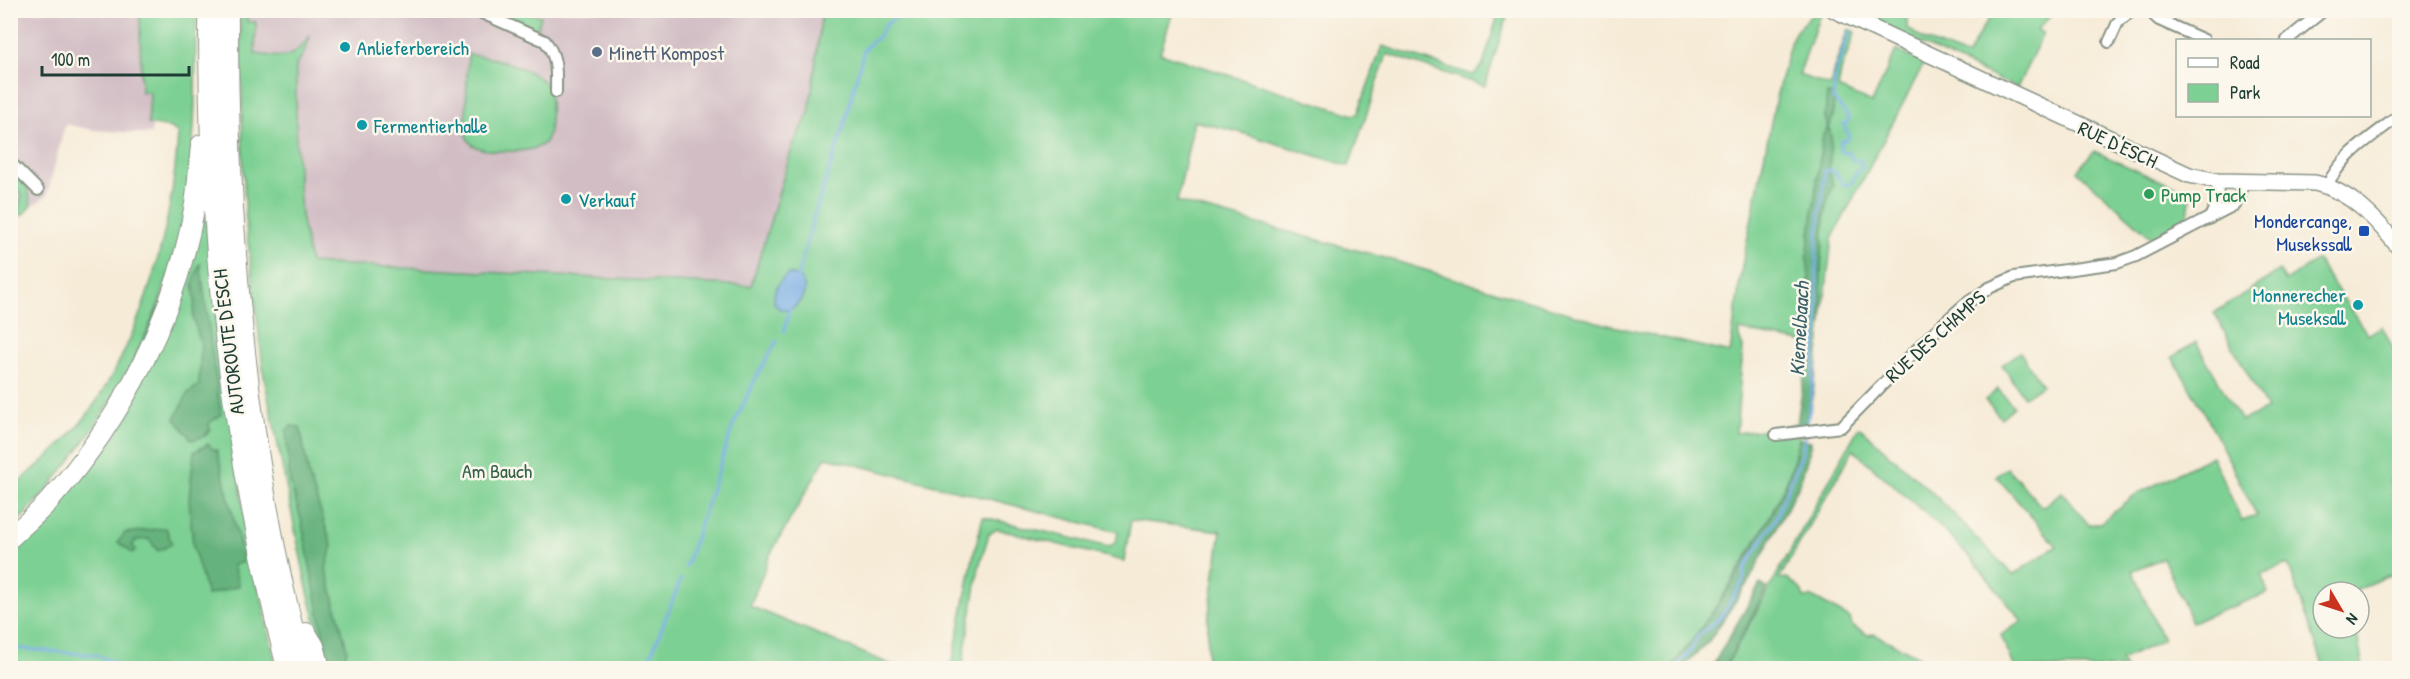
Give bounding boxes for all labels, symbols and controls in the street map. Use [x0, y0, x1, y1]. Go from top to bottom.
place label: Anlieferbereich [357, 34, 469, 61]
scale bar [42, 39, 189, 77]
place label: Minett Kompost [609, 39, 725, 66]
legend [2176, 39, 2371, 117]
marker: Anlieferbereich [338, 40, 352, 54]
marker: Minett Kompost [590, 45, 604, 59]
text: 100 m [51, 47, 90, 72]
text: Road [2230, 50, 2260, 75]
text: Park [2230, 80, 2261, 105]
place label: Fermentierhalle [373, 112, 488, 139]
street label: RUE D'ESCH [2074, 114, 2162, 174]
marker: Fermentierhalle [355, 118, 369, 132]
place label: Pump Track [2161, 181, 2246, 208]
place label: Verkauf [578, 186, 636, 213]
marker: Pump Track [2142, 187, 2156, 201]
marker: Verkauf [559, 192, 573, 206]
place label: Mondercange, Musekssall [2254, 207, 2352, 257]
marker: Mondercange, Musekssall [2357, 224, 2371, 238]
street label: AUTOROUTE D'ESCH [206, 268, 250, 416]
water label: Kiemelbaach [1782, 280, 1816, 377]
place label: Monnerecher Museksall [2253, 281, 2346, 331]
street label: RUE DES CHAMPS [1879, 284, 1991, 388]
marker: Monnerecher Museksall [2351, 298, 2365, 312]
park label: Am Bauch [462, 457, 532, 484]
north arrow [2311, 580, 2371, 640]
text: N [2341, 609, 2364, 630]

